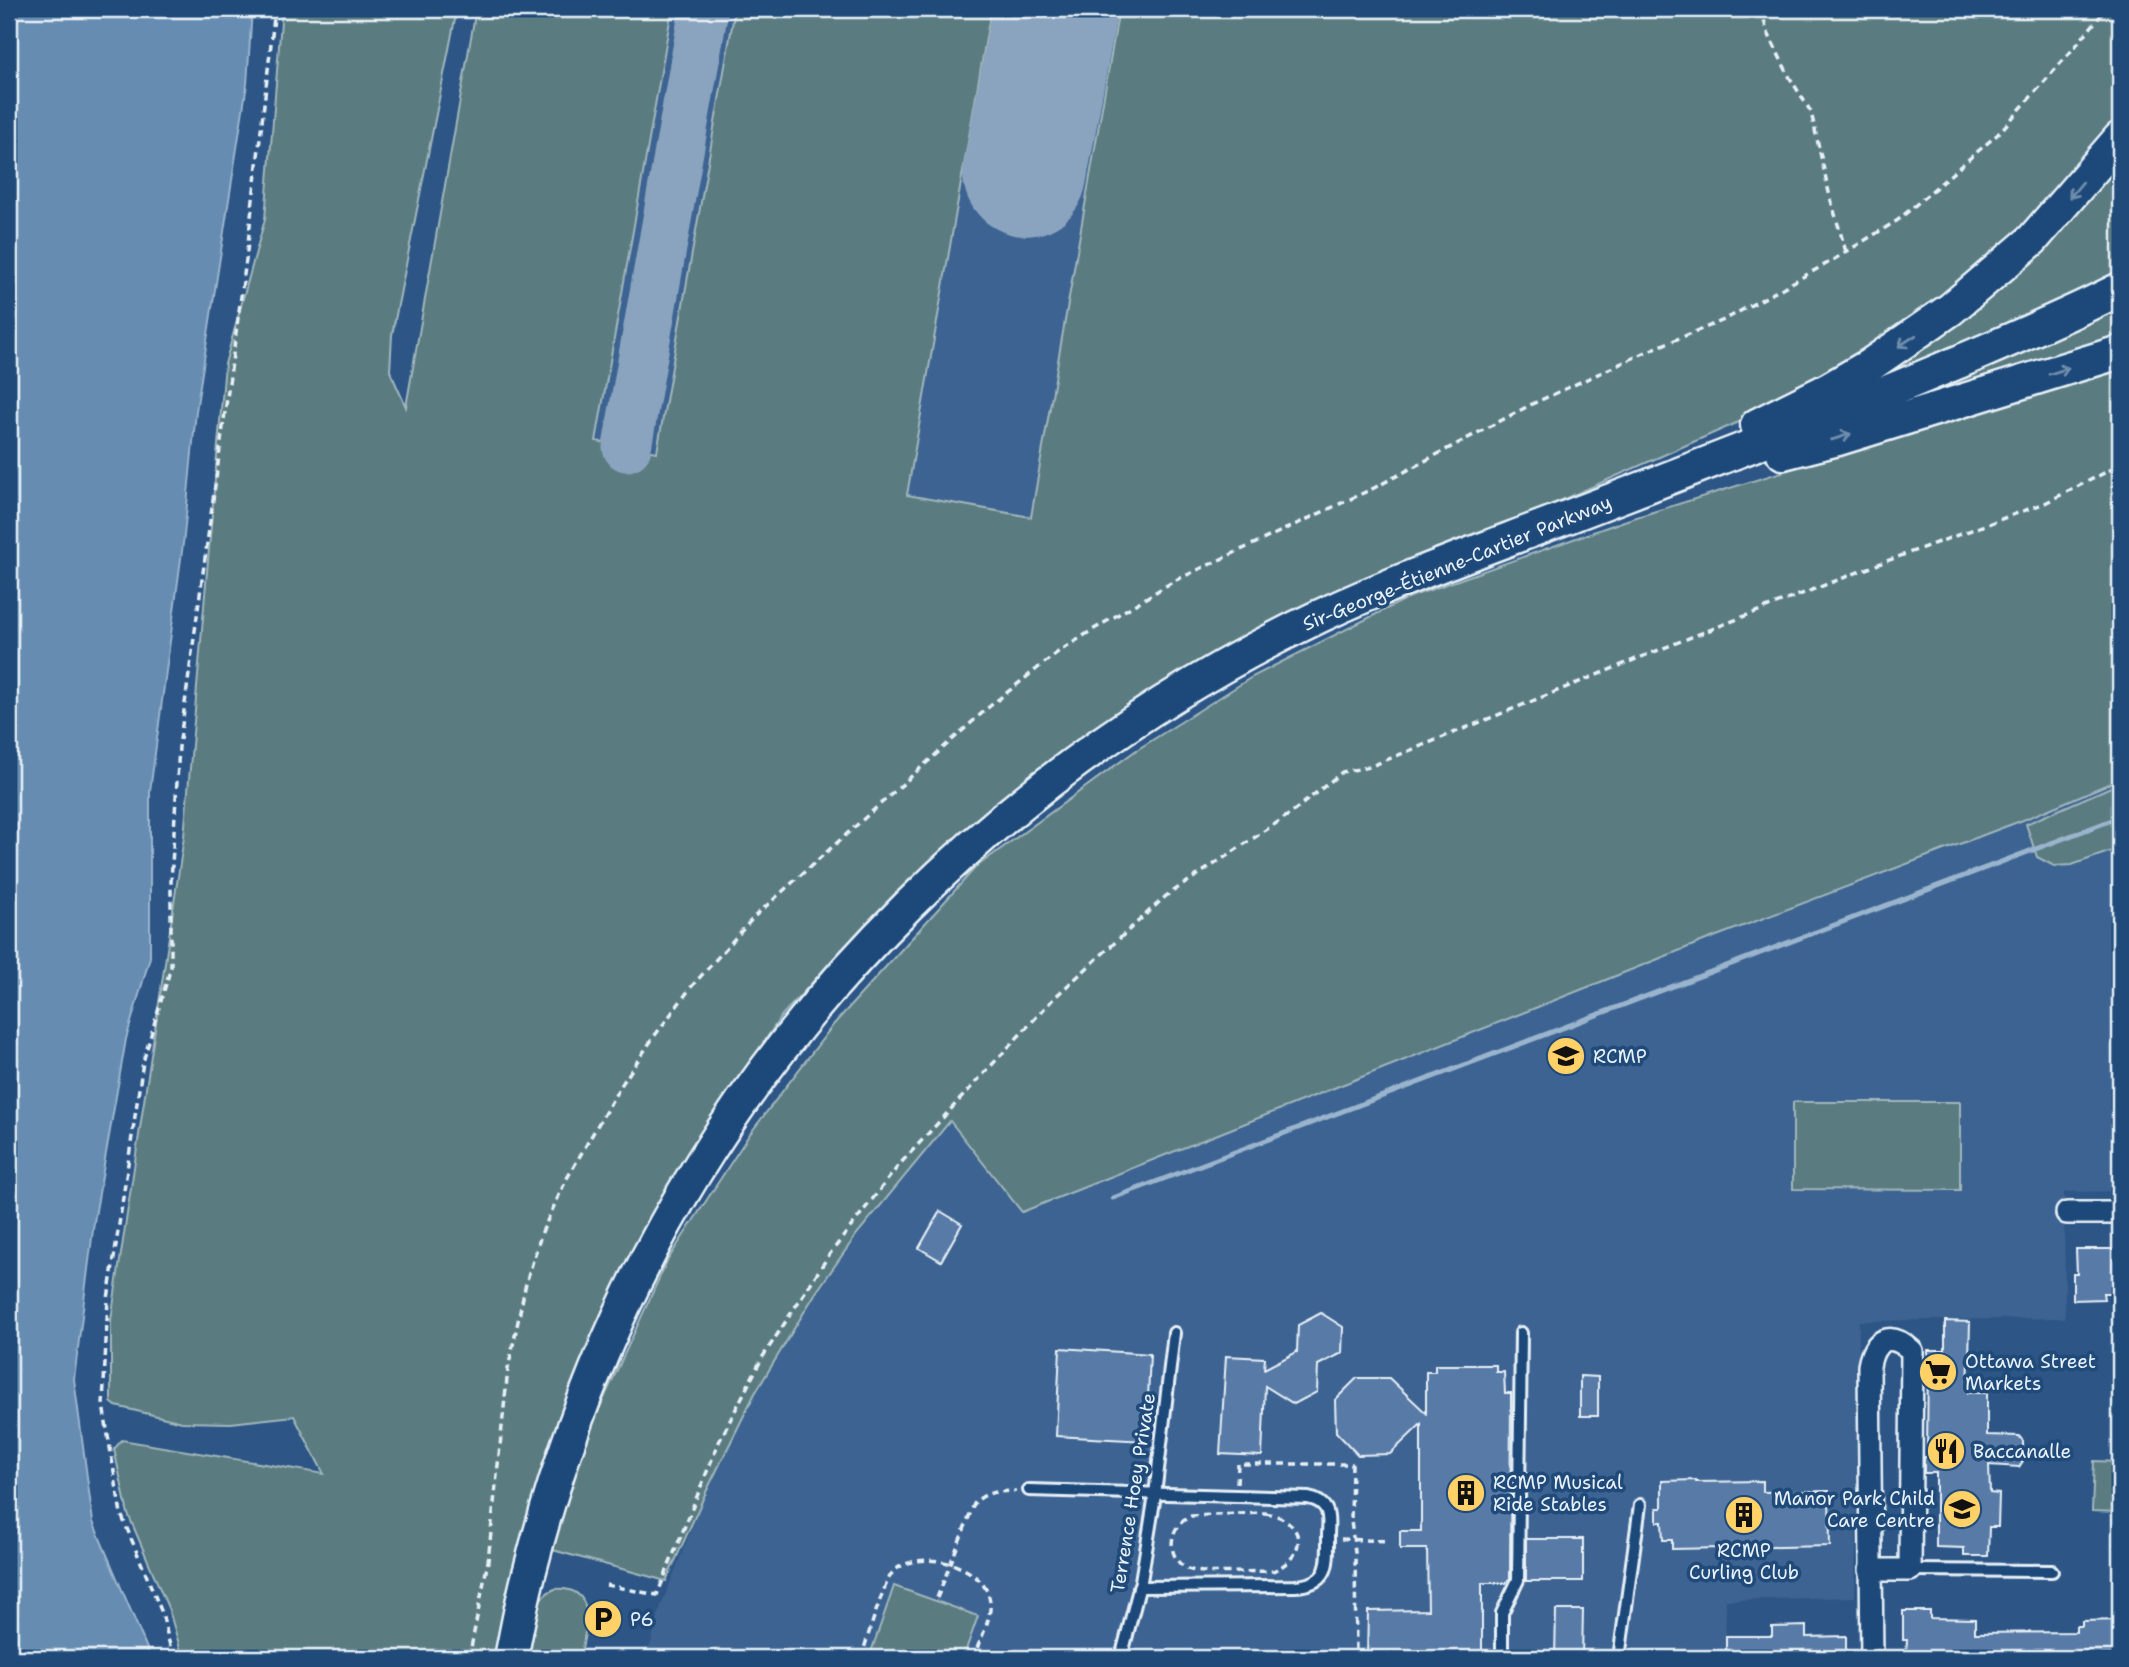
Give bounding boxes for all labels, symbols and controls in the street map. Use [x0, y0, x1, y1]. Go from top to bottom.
one-way arrow [2068, 181, 2084, 199]
one-way arrow [1898, 334, 1917, 348]
one-way arrow [2047, 364, 2069, 376]
one-way arrow [1830, 430, 1852, 443]
street label: Sir-George-Étienne-Cartier Parkway [1298, 488, 1615, 637]
school or university icon: RCMP [1545, 1035, 1587, 1077]
place label: RCMP [1593, 1044, 1647, 1069]
place label: Ottawa Street Markets [1965, 1349, 2096, 1396]
supermarket icon: Ottawa Street Markets [1917, 1351, 1959, 1393]
street label: Terrence Hoey Private [1105, 1391, 1161, 1595]
restaurant icon: Baccanalle [1925, 1430, 1967, 1472]
place label: Baccanalle [1973, 1439, 2071, 1464]
place label: RCMP Musical Ride Stables [1493, 1470, 1623, 1517]
building icon: RCMP Musical Ride Stables [1445, 1472, 1487, 1514]
place label: Manor Park Child Care Centre [1774, 1486, 1935, 1533]
school or university icon: Manor Park Child Care Centre [1941, 1488, 1983, 1530]
building icon: RCMP Curling Club [1723, 1494, 1765, 1536]
place label: RCMP Curling Club [1689, 1538, 1799, 1585]
parking icon: P6 [582, 1598, 624, 1640]
place label: P6 [630, 1607, 654, 1632]

